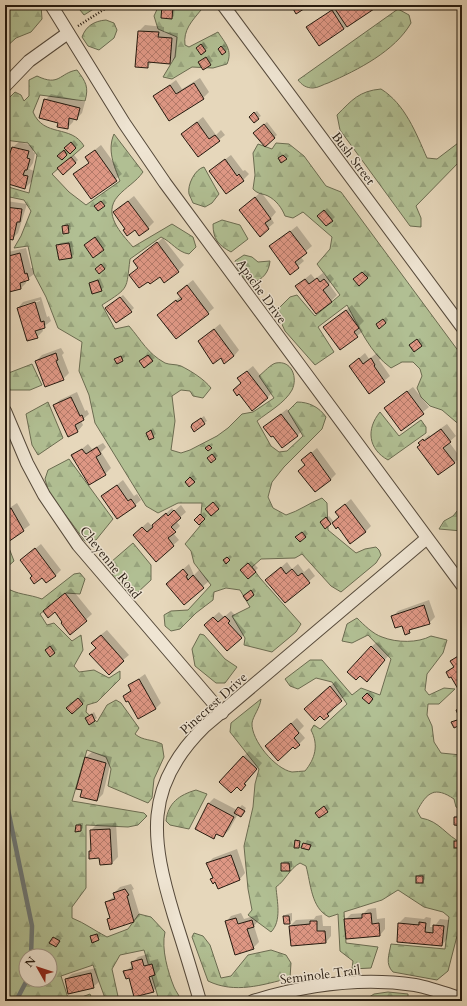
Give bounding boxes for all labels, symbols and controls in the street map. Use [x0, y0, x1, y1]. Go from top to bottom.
street label: Bush Street [327, 128, 379, 189]
street label: Apache Drive [232, 256, 291, 328]
street label: Cheyenne Road [75, 523, 145, 603]
street label: Pinecrest Drive [176, 669, 251, 739]
north arrow [18, 948, 58, 988]
text: N [22, 953, 40, 970]
street label: Seminole Trail [279, 961, 362, 989]

